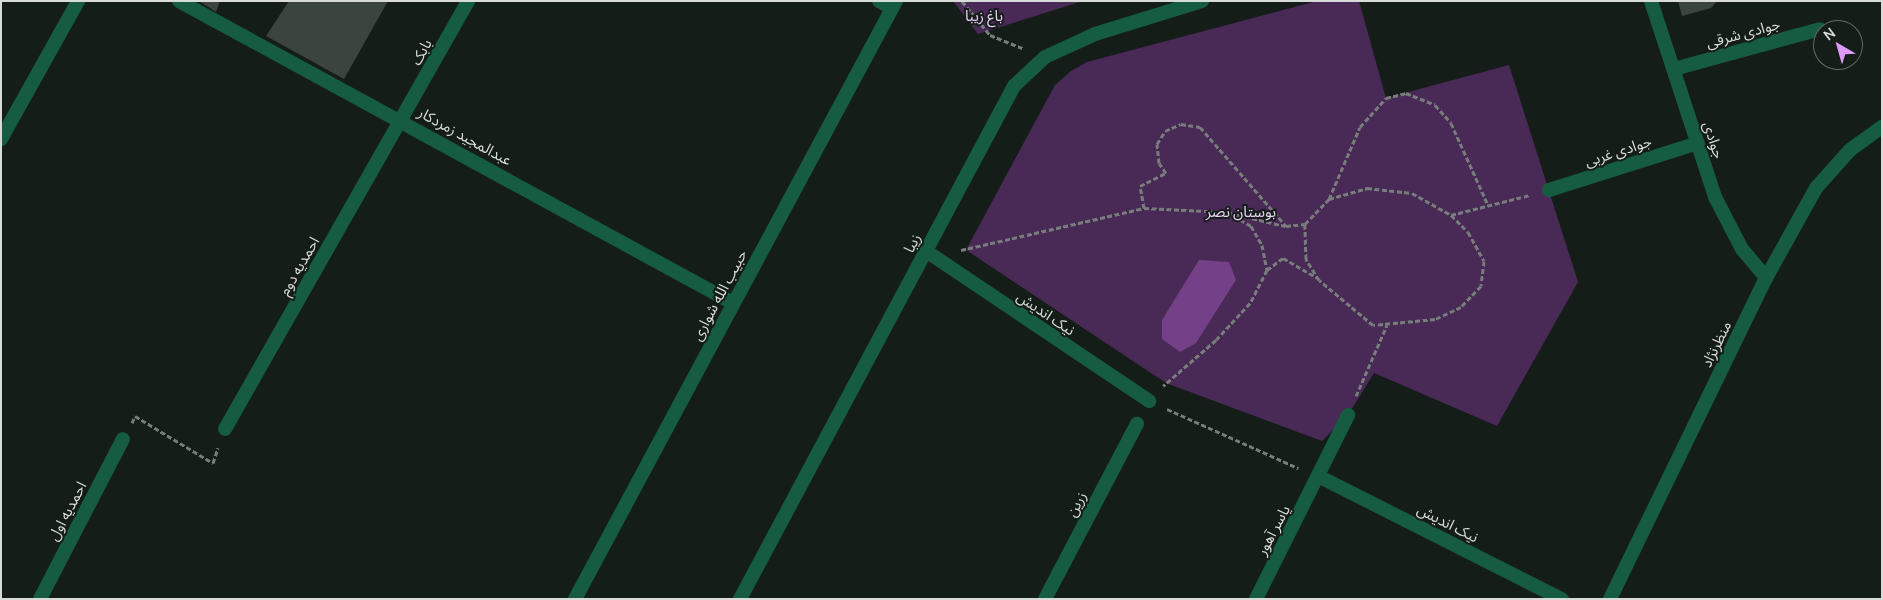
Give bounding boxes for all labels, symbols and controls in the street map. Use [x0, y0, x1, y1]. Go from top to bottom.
park label: باغ زیبا [965, 7, 1003, 25]
street label: جوادی شرقی [1704, 14, 1782, 52]
north arrow [1813, 20, 1863, 70]
text: N [1819, 23, 1839, 44]
street label: بابک [407, 36, 435, 68]
street label: عبدالمجید زمردکار [415, 103, 515, 169]
street label: جوادی [1700, 119, 1728, 161]
street label: جوادی غربی [1582, 132, 1654, 170]
park label: بوستان نصر [1206, 203, 1276, 221]
street label: زیبا [900, 230, 924, 256]
street label: احمدیه دوم [275, 233, 323, 299]
street label: حبیب الله شواری [687, 246, 751, 344]
street label: نیک اندیش [1013, 287, 1079, 339]
street label: منظرنژاد [1697, 318, 1735, 370]
street label: احمدیه اول [44, 478, 90, 544]
street label: زرین [1062, 488, 1090, 520]
street label: نیک اندیش [1414, 500, 1482, 546]
street label: یاسر آهور [1252, 502, 1294, 558]

